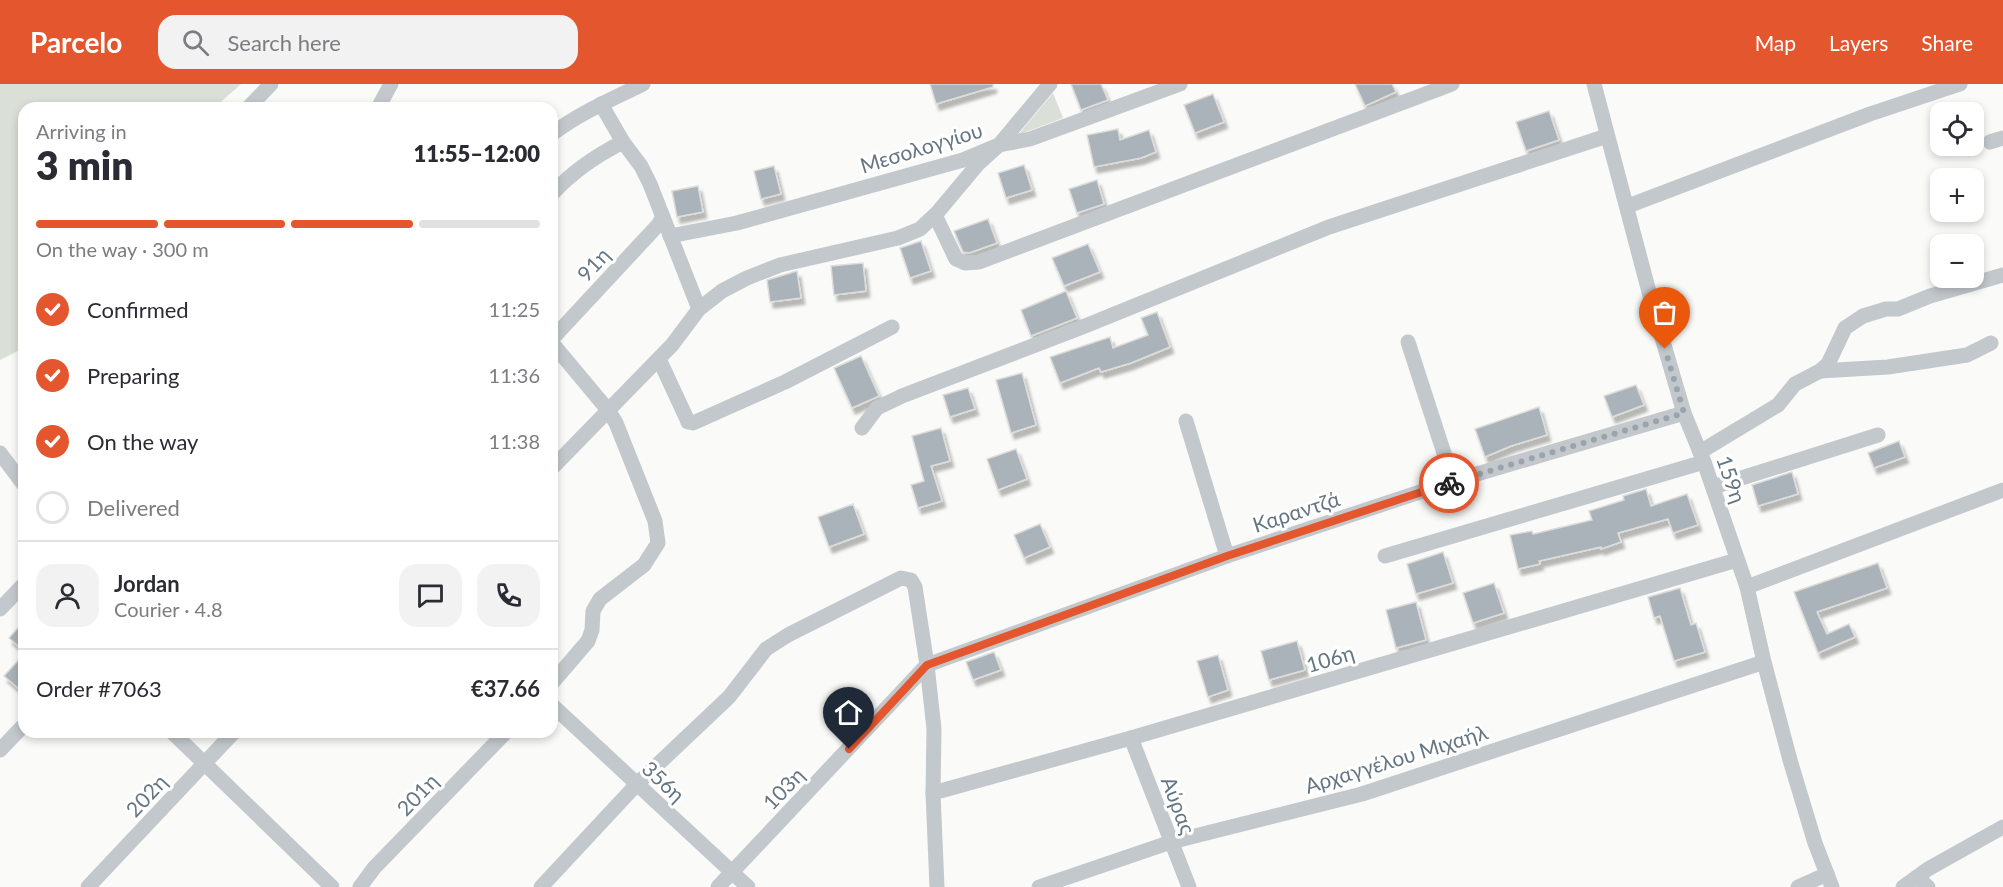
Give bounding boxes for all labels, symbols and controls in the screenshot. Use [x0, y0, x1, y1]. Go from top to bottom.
search box [158, 15, 578, 69]
text: Parcelo [30, 25, 122, 59]
icon: search [179, 26, 212, 59]
text: Search here [227, 29, 341, 56]
text: Map [1755, 30, 1796, 55]
text: Layers [1829, 30, 1888, 55]
text: Share [1921, 30, 1973, 55]
map controls [1930, 102, 1984, 288]
button: locate [1930, 102, 1984, 156]
street label: Μεσολογγίου [857, 117, 985, 177]
text: Arriving in [36, 119, 127, 143]
text: 11:55–12:00 [414, 140, 540, 167]
text: 3 min [36, 142, 133, 188]
button: + [1930, 168, 1984, 222]
button: − [1930, 234, 1984, 288]
text: On the way · 300 m [36, 237, 209, 261]
street label: 91η [571, 242, 615, 286]
pin [1639, 287, 1690, 349]
icon: check [36, 293, 69, 326]
text: Confirmed [87, 296, 189, 323]
icon: bag [1648, 296, 1681, 329]
text: 11:25 [489, 297, 540, 321]
icon: check [36, 359, 69, 392]
text: Preparing [87, 362, 179, 389]
text: 11:36 [489, 363, 540, 387]
icon: check [36, 425, 69, 458]
text: On the way [87, 428, 198, 455]
text: 11:38 [489, 429, 540, 453]
street label: 159η [1712, 452, 1752, 506]
courier [1419, 453, 1479, 513]
icon: bike [1433, 467, 1466, 500]
street label: Καραντζά [1249, 485, 1343, 537]
text: Delivered [87, 494, 180, 521]
button: person [36, 564, 99, 627]
button: chat [399, 564, 462, 627]
button: phone [477, 564, 540, 627]
text: Jordan [114, 570, 180, 597]
text: Courier · 4.8 [114, 597, 223, 621]
street label: 106η [1303, 639, 1357, 677]
text: Order #7063 [36, 675, 162, 702]
text: €37.66 [471, 675, 540, 702]
pin [823, 687, 874, 749]
icon: home [832, 696, 865, 729]
street label: Αρχαγγέλου Μιχαήλ [1302, 718, 1491, 798]
street label: 356η [638, 755, 690, 807]
street label: 103η [757, 762, 809, 814]
street label: 201η [391, 768, 443, 820]
street label: 202η [120, 769, 172, 821]
street label: Αύρας [1157, 773, 1201, 837]

